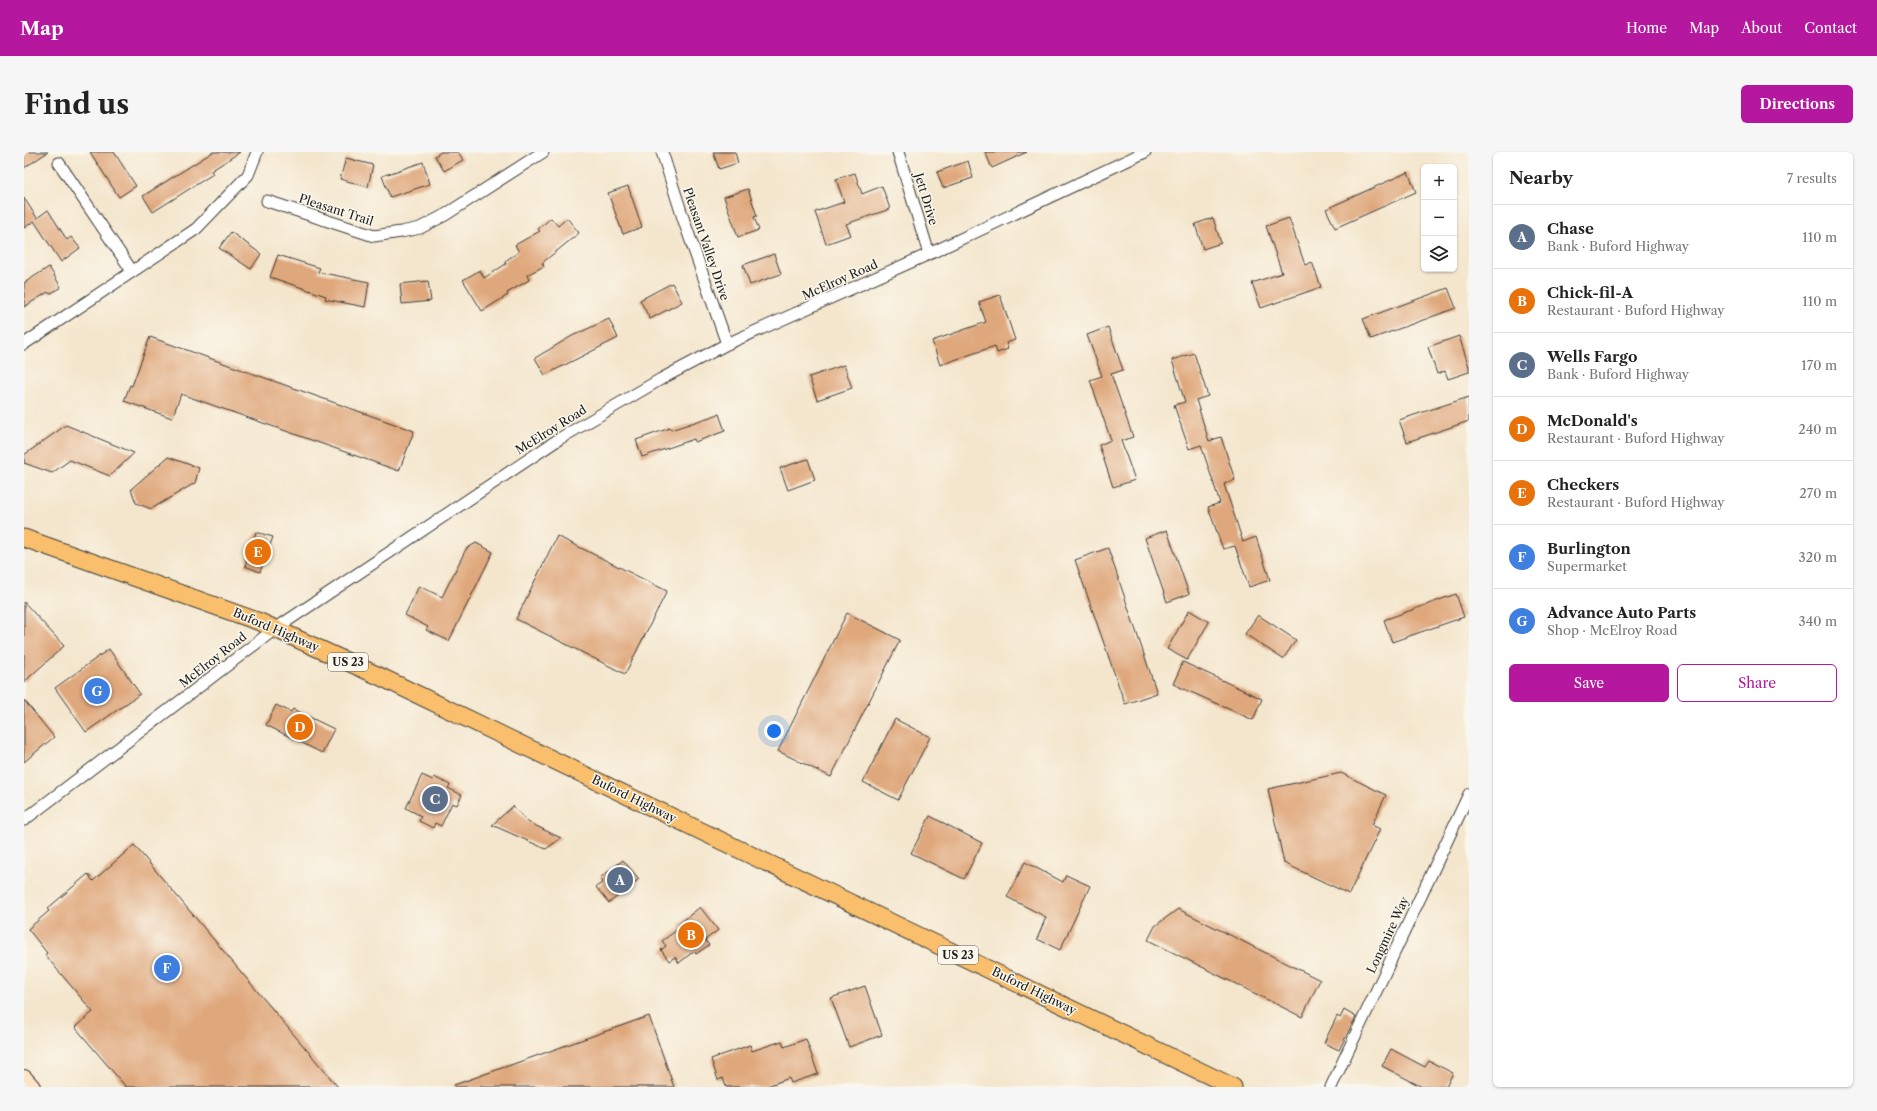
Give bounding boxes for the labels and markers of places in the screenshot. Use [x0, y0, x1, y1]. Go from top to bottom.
pin: E [245, 537, 271, 567]
pin: G [84, 676, 110, 706]
pin: D [287, 712, 313, 742]
pin: C [422, 784, 448, 814]
pin: A [607, 865, 633, 895]
pin: B [678, 920, 704, 950]
pin: F [154, 953, 180, 983]

